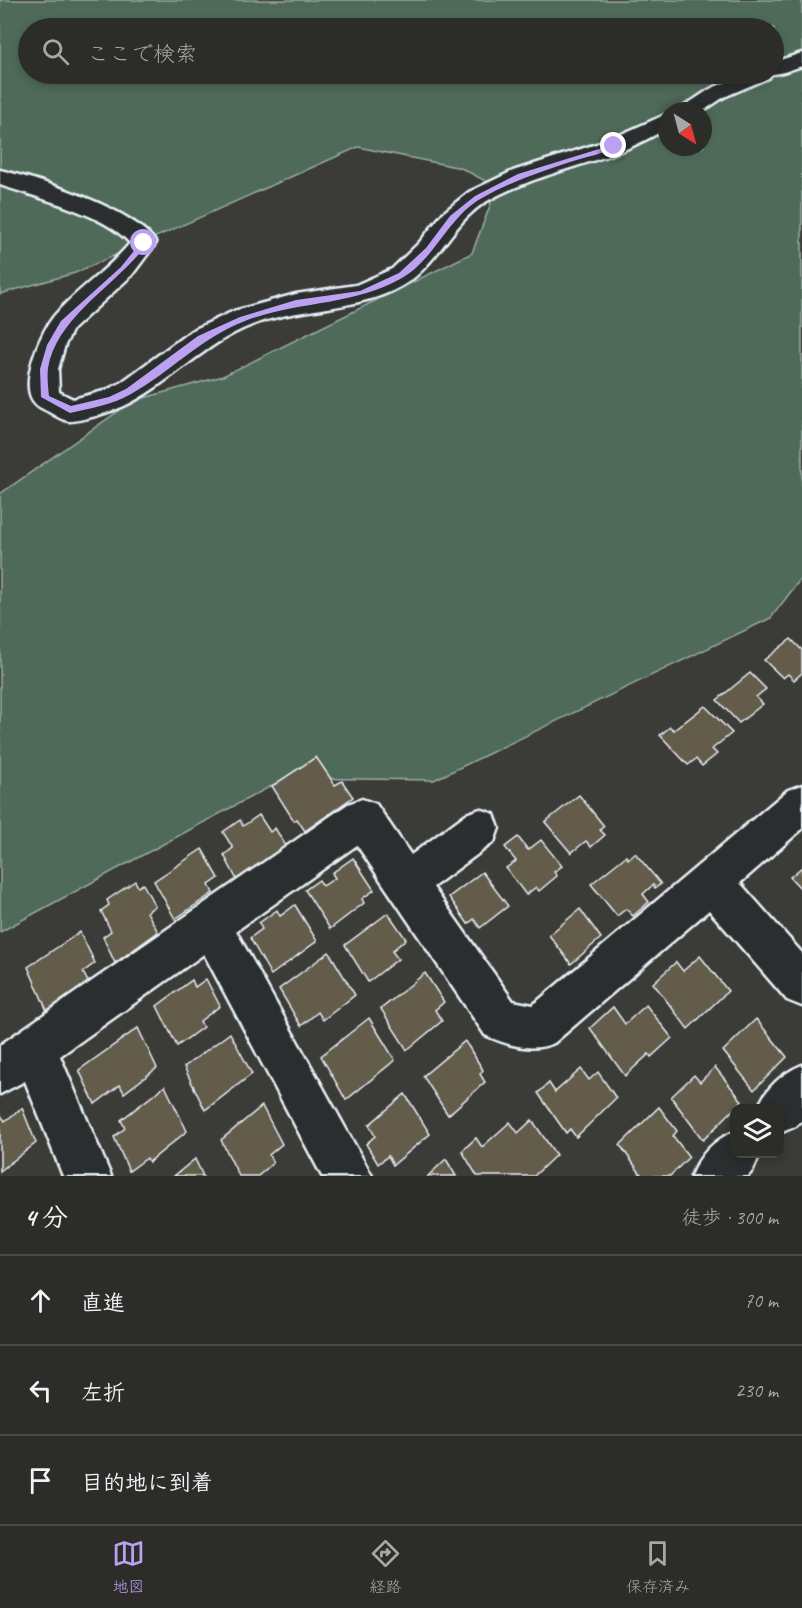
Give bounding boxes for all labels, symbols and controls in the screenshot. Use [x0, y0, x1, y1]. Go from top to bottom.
search box [18, 18, 784, 84]
icon: search [39, 35, 72, 68]
text: ここで検索 [87, 40, 197, 68]
north arrow [658, 102, 712, 156]
route end [600, 132, 626, 158]
route start [130, 229, 156, 255]
map controls [730, 1104, 784, 1158]
button: layers [730, 1104, 784, 1158]
text: 4 分 [24, 1201, 68, 1234]
text: 徒歩 · 300 m [682, 1205, 778, 1230]
icon: ahead [24, 1284, 57, 1317]
text: 70 m [744, 1288, 778, 1313]
text: 直進 [81, 1289, 125, 1317]
icon: left [24, 1374, 57, 1407]
text: 230 m [735, 1378, 778, 1403]
text: 左折 [81, 1379, 125, 1407]
icon: arrive [24, 1464, 57, 1497]
text: 目的地に到着 [81, 1469, 213, 1497]
tab: 地図 [112, 1537, 145, 1597]
tab: 経路 [369, 1537, 402, 1597]
tab: 保存済み [626, 1537, 690, 1597]

